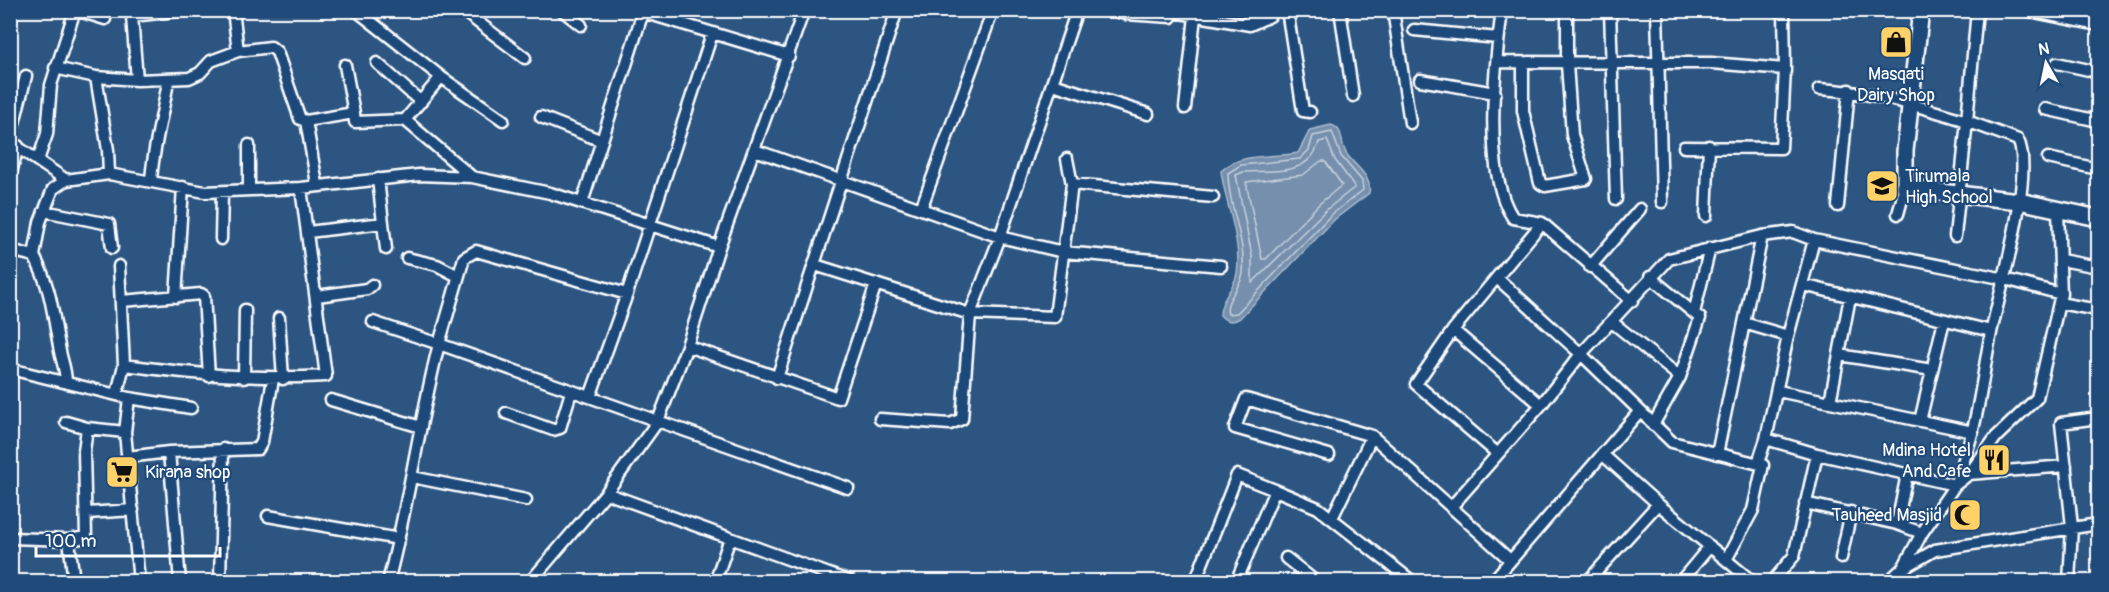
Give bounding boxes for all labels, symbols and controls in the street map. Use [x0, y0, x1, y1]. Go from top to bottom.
shop icon: Masqati Dairy Shop [1878, 24, 1914, 60]
north arrow [2016, 33, 2076, 93]
text: N [2037, 38, 2051, 60]
place label: Masqati Dairy Shop [1857, 63, 1935, 107]
place label: Tirumala High School [1905, 165, 1993, 209]
school or university icon: Tirumala High School [1864, 168, 1900, 204]
place label: Mdina Hotel And Cafe [1882, 439, 1971, 483]
restaurant icon: Mdina Hotel And Cafe [1976, 442, 2012, 478]
supermarket icon: Kirana shop [104, 454, 140, 490]
place label: Kirana shop [145, 461, 231, 484]
mosque icon: Tauheed Masjid [1947, 497, 1983, 533]
place label: Tauheed Masjid [1832, 504, 1942, 527]
scale bar [36, 520, 220, 558]
text: 100 m [45, 530, 97, 553]

